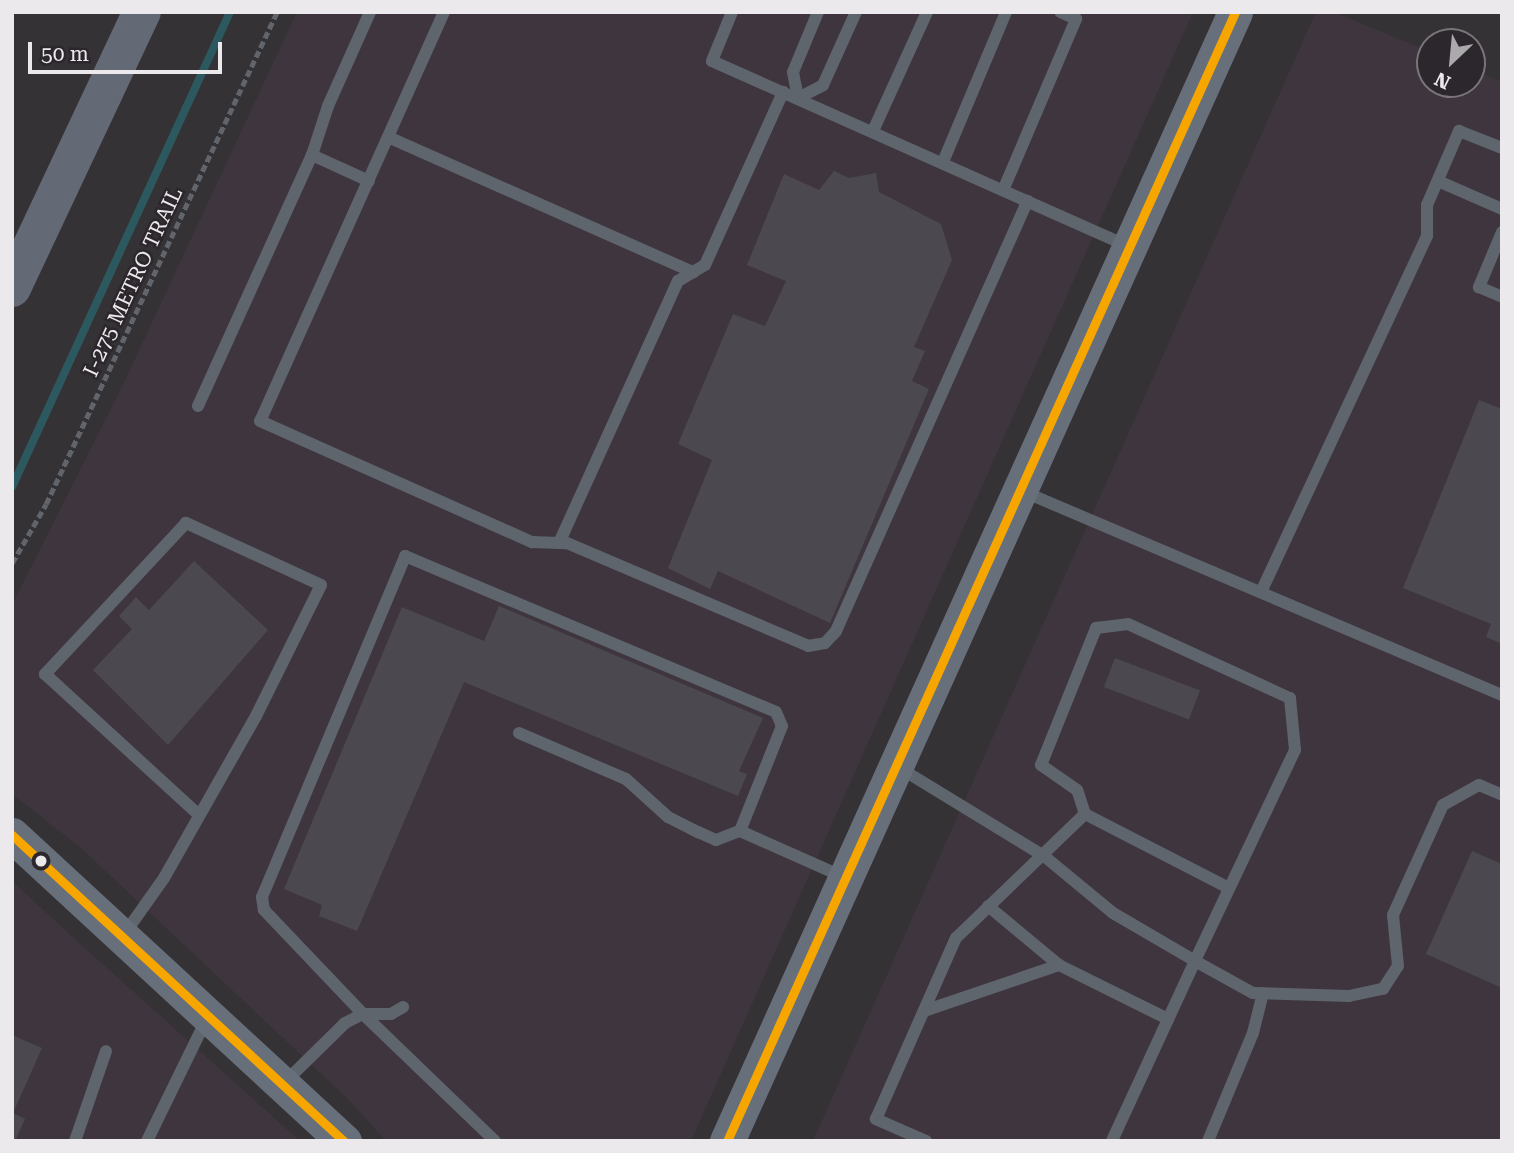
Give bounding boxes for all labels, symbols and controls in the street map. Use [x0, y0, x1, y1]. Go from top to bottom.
scale bar [32, 28, 226, 72]
north arrow [1416, 28, 1486, 98]
text: 50 m [41, 42, 89, 66]
text: N [1431, 67, 1454, 94]
street label: I-275 METRO TRAIL [78, 183, 188, 381]
unlabelled marker [34, 854, 48, 868]

